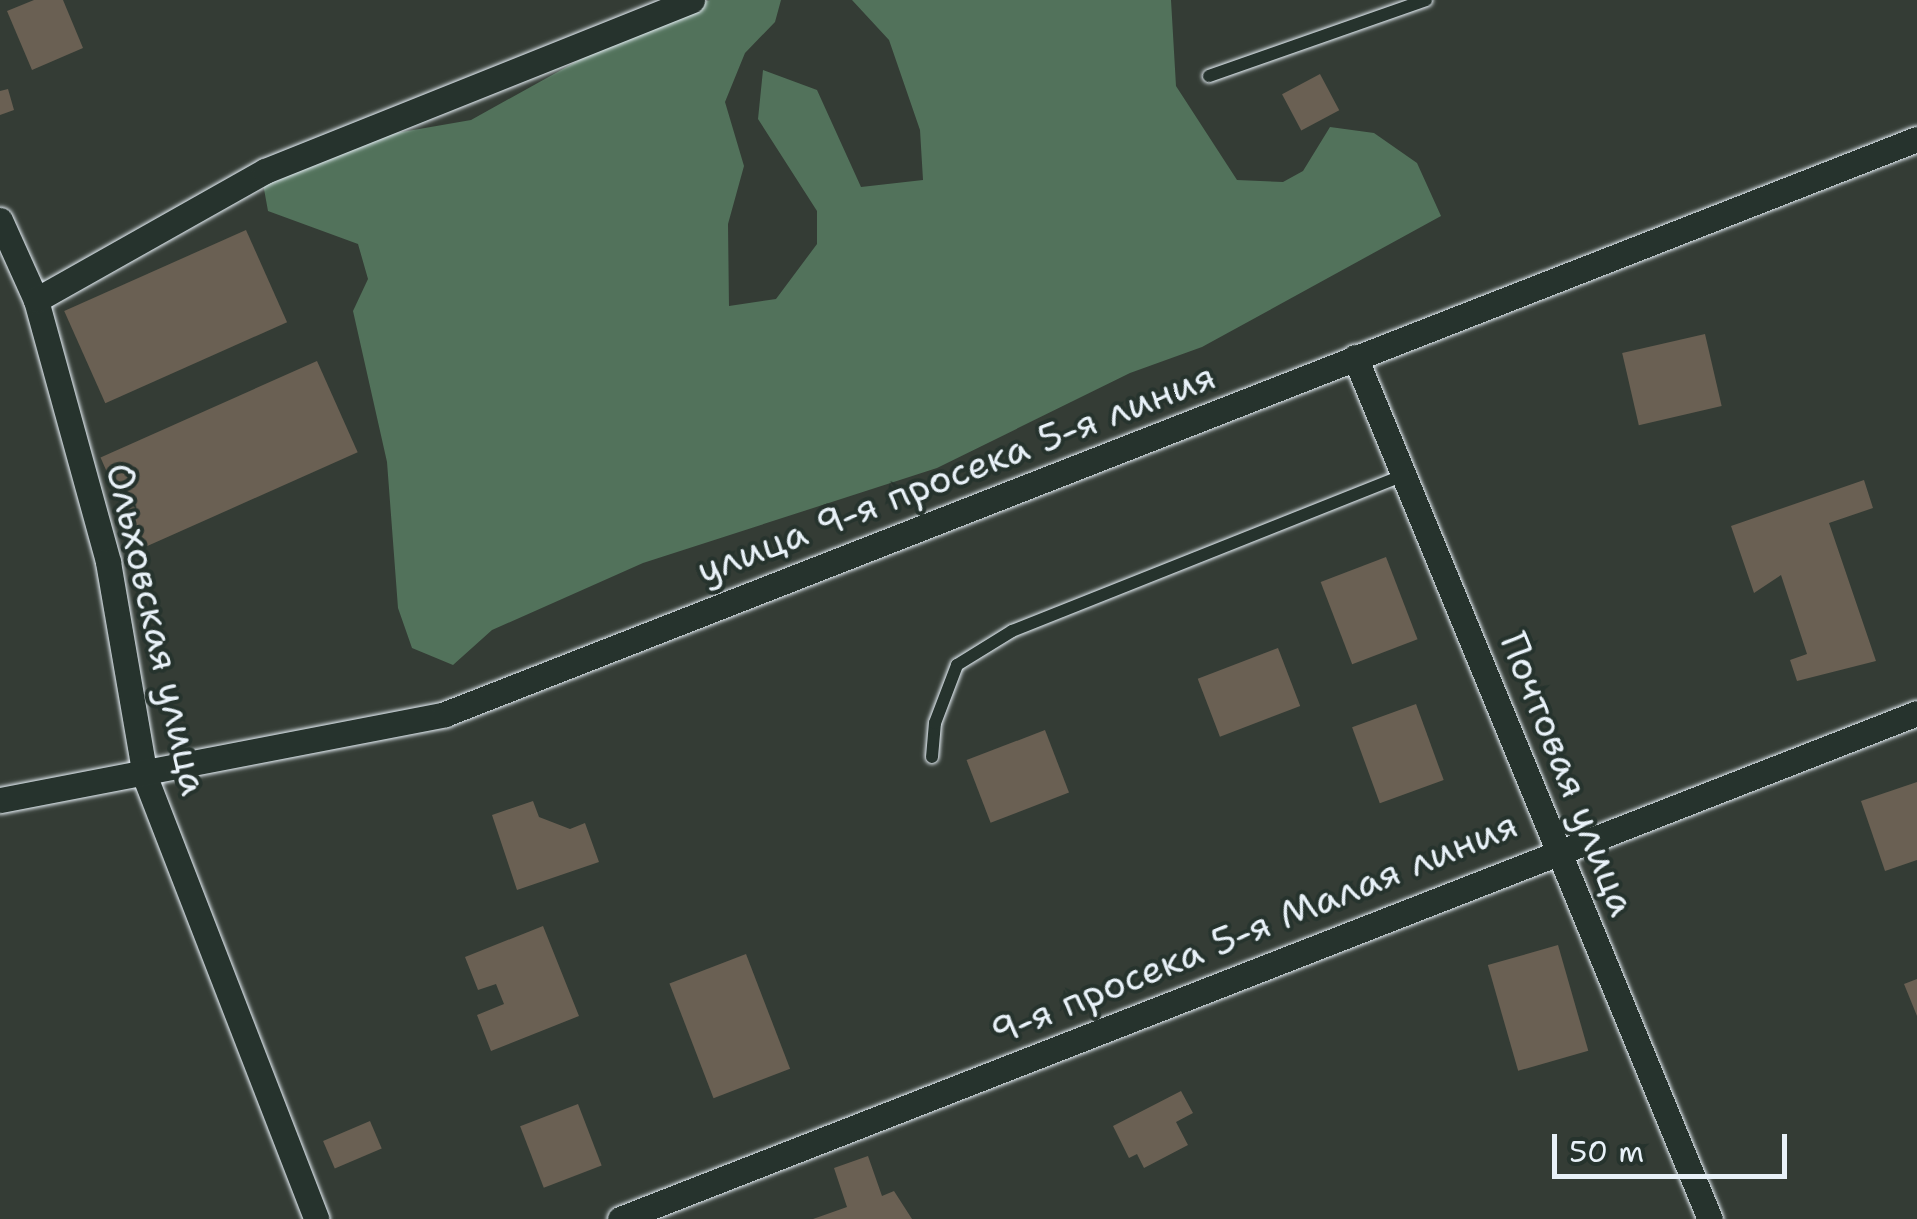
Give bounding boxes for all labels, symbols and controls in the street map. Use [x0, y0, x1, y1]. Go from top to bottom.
street label: улица 9-я просека 5-я линия [690, 353, 1222, 593]
street label: Ольховская улица [97, 459, 217, 799]
street label: Почтовая улица [1490, 626, 1646, 922]
street label: 9-я просека 5-я Малая линия [984, 801, 1524, 1055]
scale bar [1557, 1114, 1792, 1176]
text: 50 m [1569, 1131, 1644, 1172]

